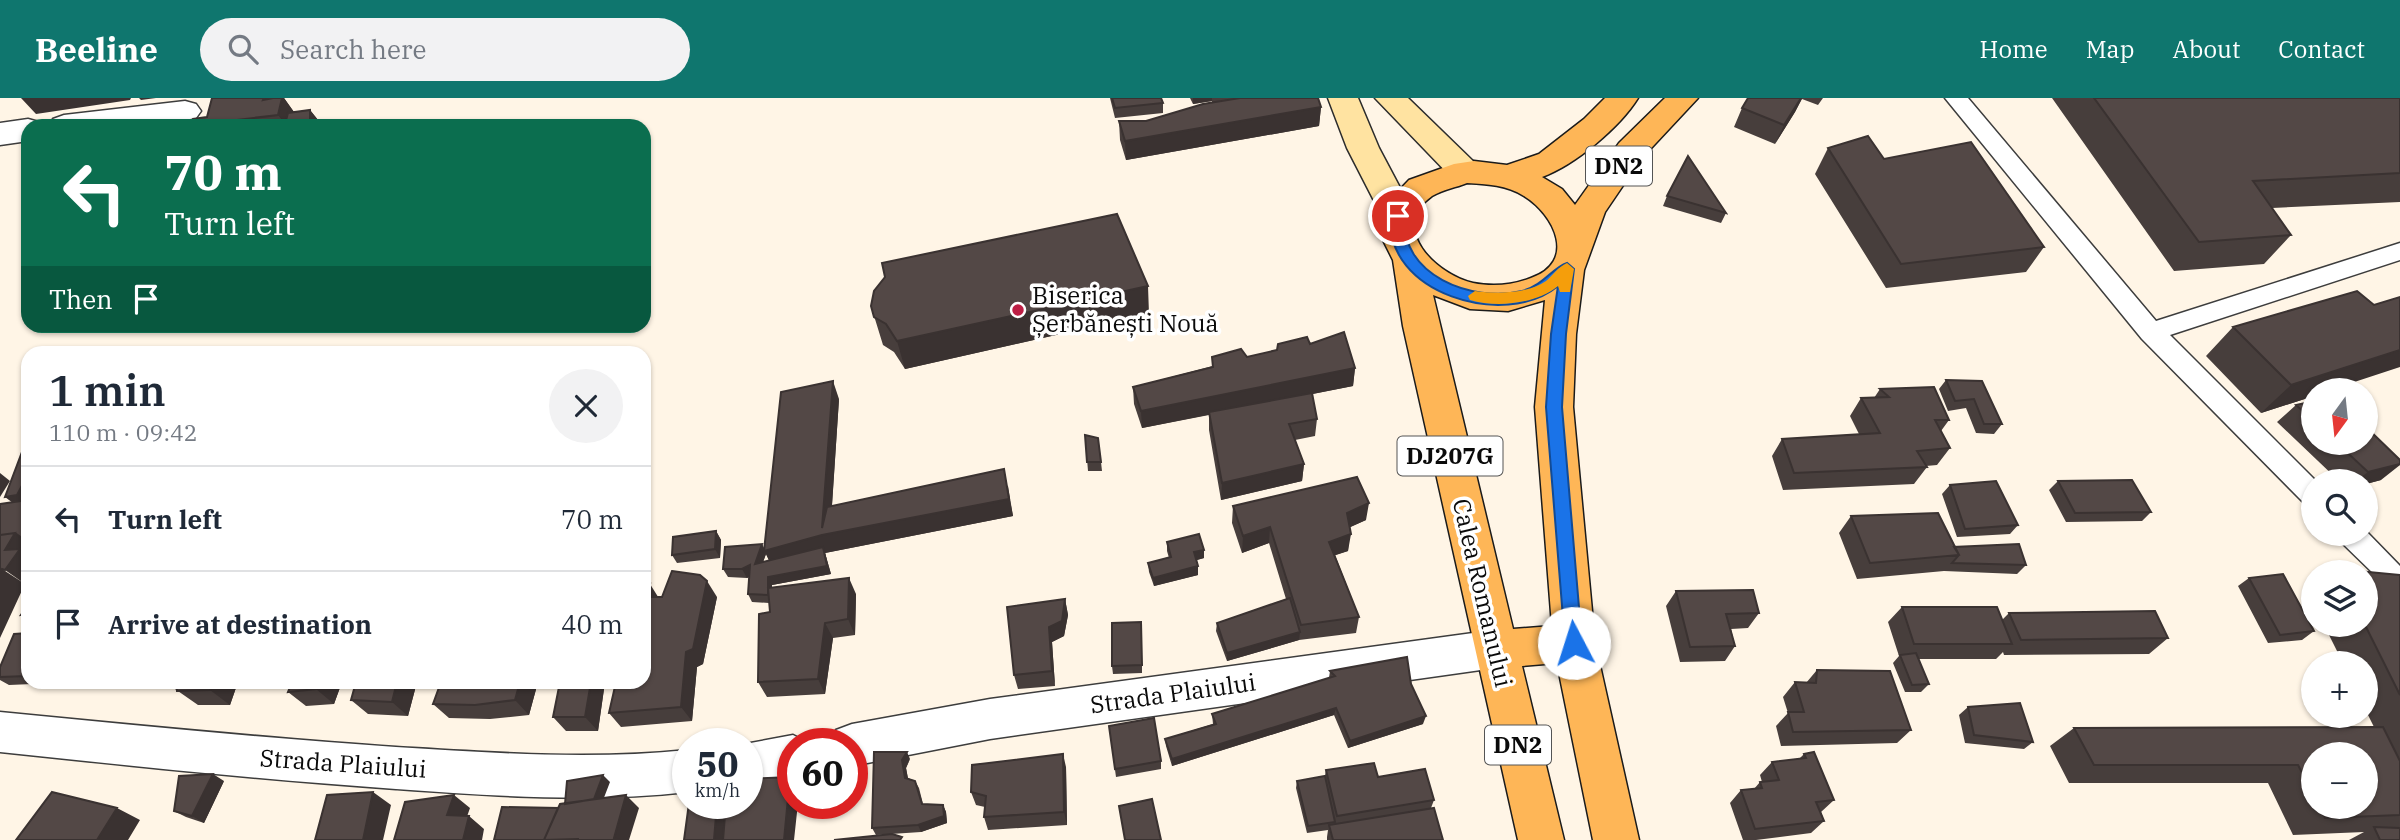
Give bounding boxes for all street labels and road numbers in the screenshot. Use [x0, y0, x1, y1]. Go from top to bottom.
road number: DN2 [1586, 146, 1652, 186]
road number: DJ207G [1398, 436, 1502, 476]
street label: Calea Romanului [1446, 495, 1520, 690]
street label: Strada Plaiului [1088, 666, 1258, 720]
road number: DN2 [1485, 726, 1551, 764]
street label: Strada Plaiului [259, 741, 427, 785]

